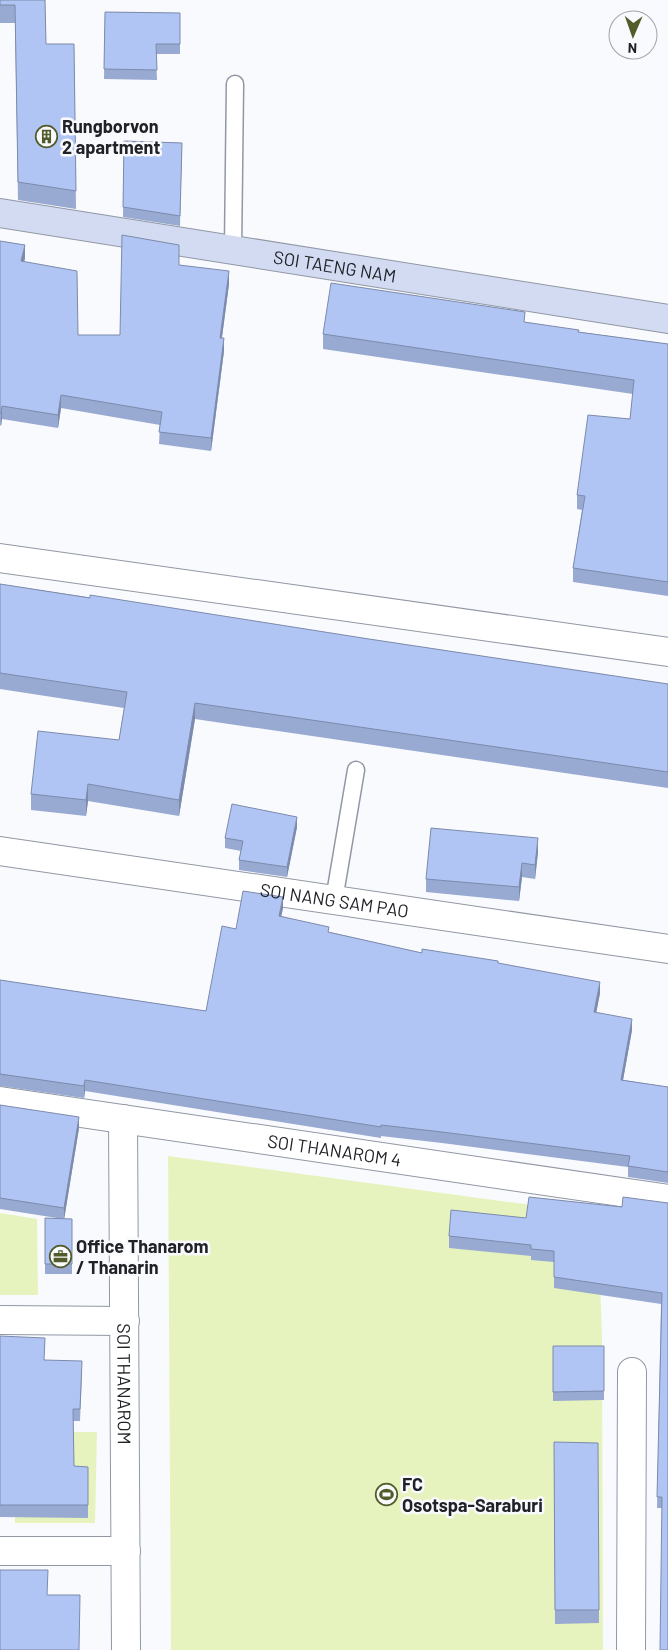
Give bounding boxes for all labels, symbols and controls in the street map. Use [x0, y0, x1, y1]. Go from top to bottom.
north arrow [608, 10, 658, 60]
text: N [628, 40, 637, 57]
place label: Rungborvon 2 apartment [62, 115, 160, 158]
building icon: Rungborvon 2 apartment [34, 124, 58, 148]
street label: SOI TAENG NAM [272, 246, 398, 287]
street label: SOI NANG SAM PAO [259, 878, 410, 922]
street label: SOI THANAROM 4 [266, 1129, 403, 1171]
place label: Office Thanarom / Thanarin [76, 1235, 209, 1278]
office icon: Office Thanarom / Thanarin [48, 1244, 72, 1268]
street label: SOI THANAROM [113, 1323, 136, 1445]
place label: FC Osotspa-Saraburi [402, 1473, 543, 1516]
sports icon: FC Osotspa-Saraburi [374, 1482, 398, 1506]

